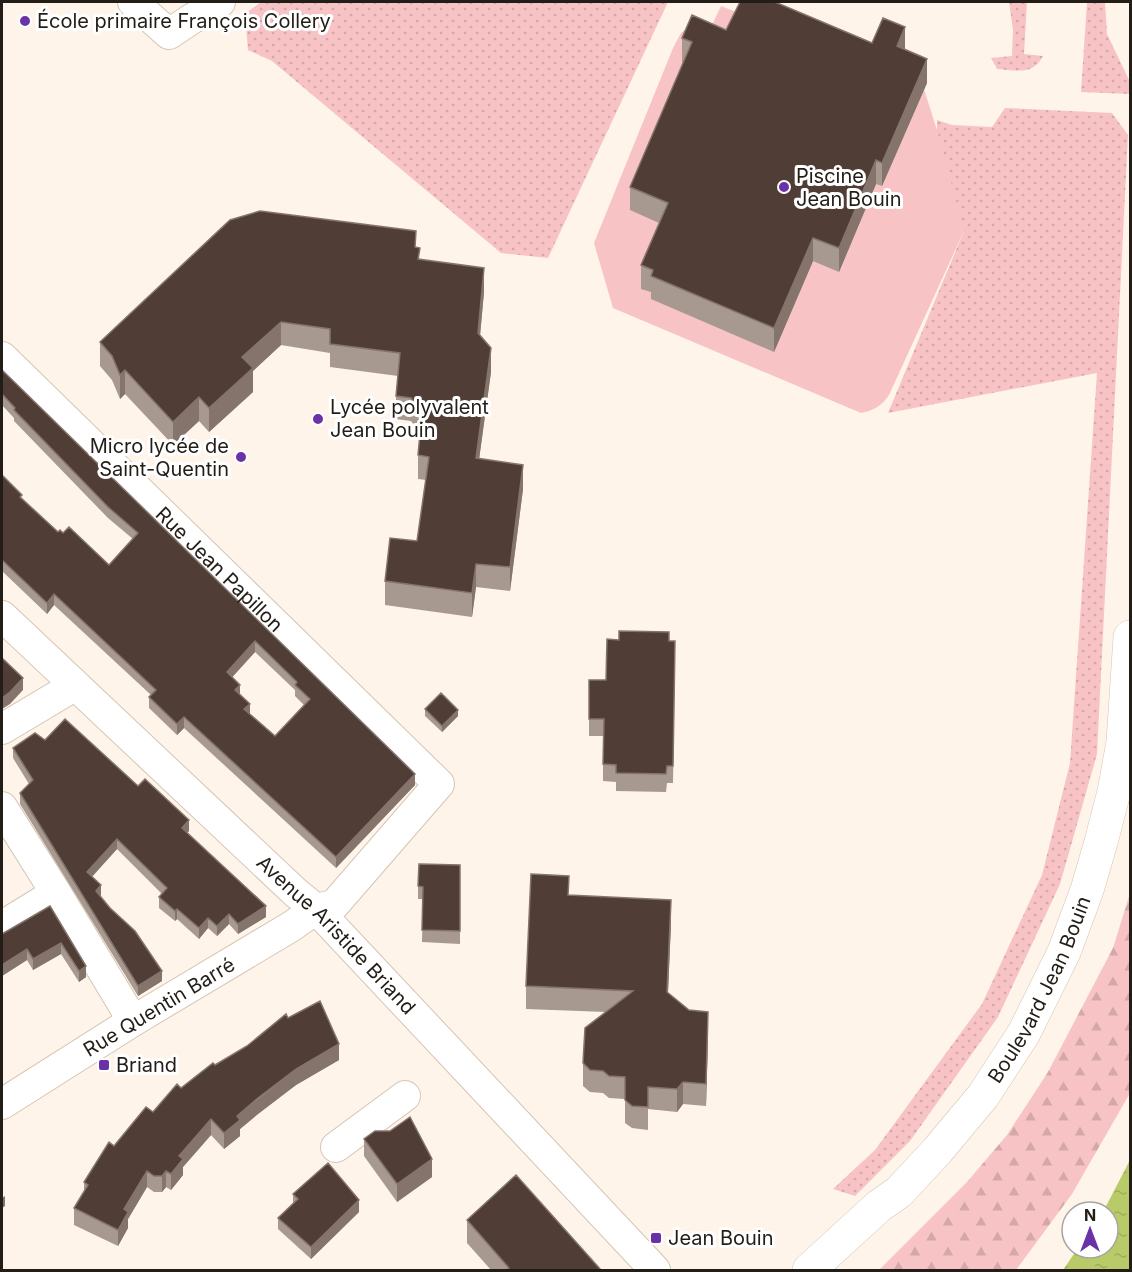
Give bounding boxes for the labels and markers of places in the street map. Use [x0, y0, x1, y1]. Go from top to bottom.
place label: École primaire François Collery [37, 8, 331, 33]
marker: École primaire François Collery [18, 14, 32, 28]
place label: Piscine Jean Bouin [796, 164, 902, 211]
marker: Piscine Jean Bouin [777, 180, 791, 194]
place label: Lycée polyvalent Jean Bouin [330, 395, 489, 442]
marker: Lycée polyvalent Jean Bouin [311, 412, 325, 426]
place label: Micro lycée de Saint-Quentin [90, 434, 229, 481]
marker: Micro lycée de Saint-Quentin [234, 450, 248, 464]
place label: Briand [116, 1053, 177, 1077]
marker: Briand [97, 1058, 111, 1072]
place label: Jean Bouin [668, 1226, 774, 1250]
marker: Jean Bouin [649, 1231, 663, 1245]

